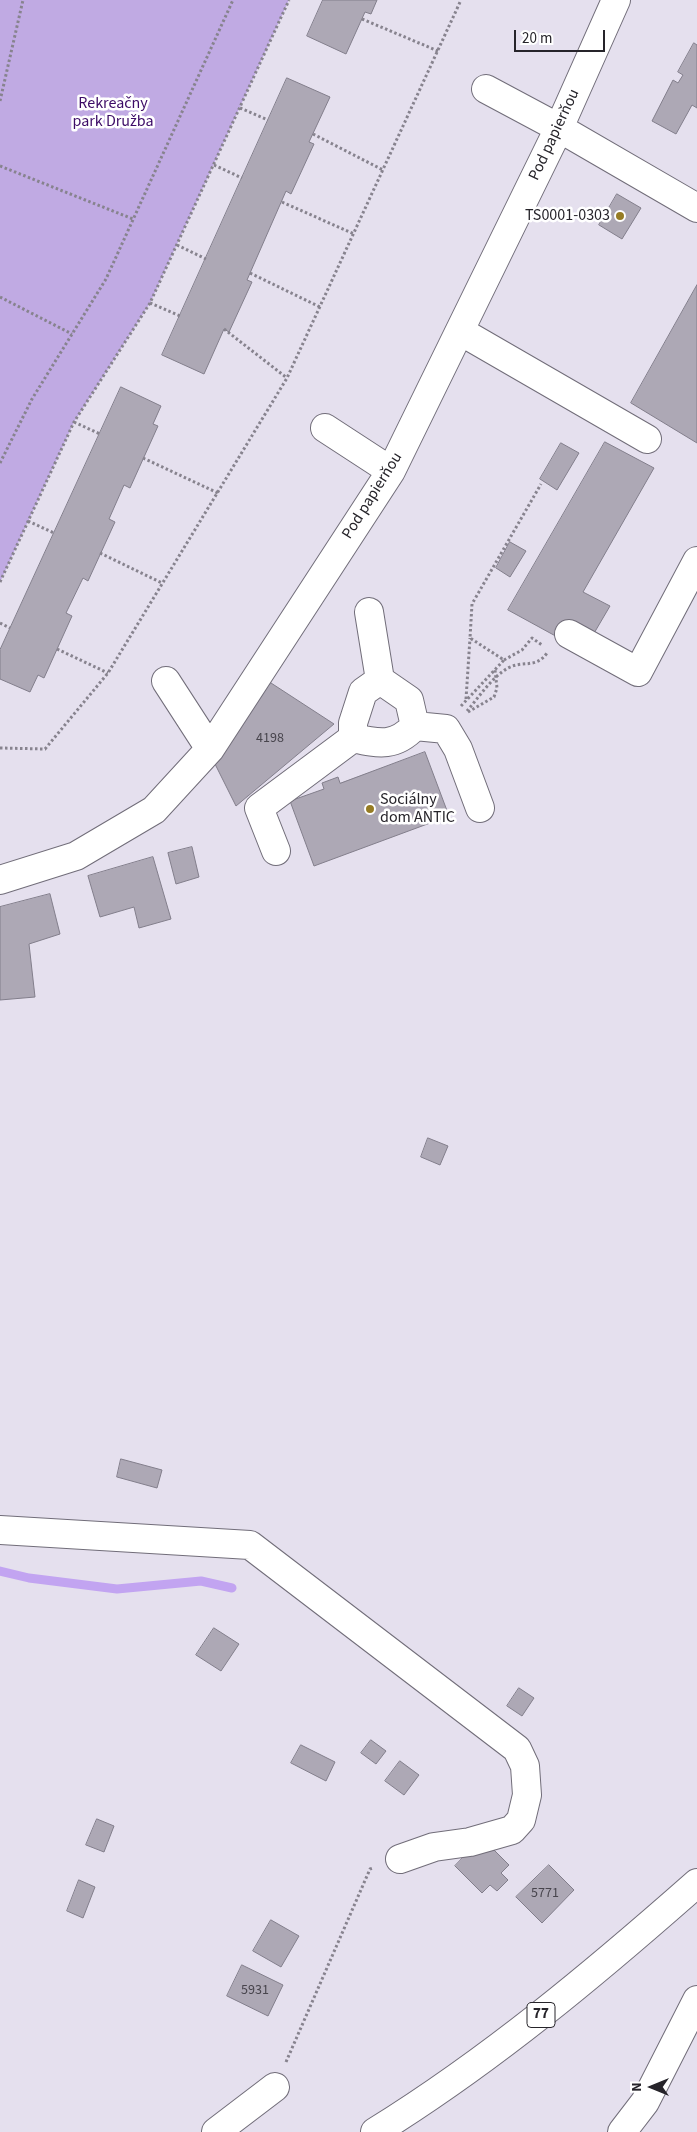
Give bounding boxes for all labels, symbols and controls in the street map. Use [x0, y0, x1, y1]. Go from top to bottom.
scale bar [517, 20, 608, 52]
text: 20 m [522, 28, 552, 49]
street label: Pod papierňou [525, 86, 585, 184]
park label: Rekreačny park Družba [73, 94, 153, 132]
place label: TS0001-0303 [525, 206, 610, 226]
marker: TS0001-0303 [614, 210, 626, 222]
street label: Pod papierňou [339, 449, 407, 543]
house number: 4198 [256, 731, 284, 747]
place label: Sociálny dom ANTIC [380, 790, 455, 828]
marker: Sociálny dom ANTIC [364, 803, 376, 815]
house number: 5771 [531, 1886, 559, 1902]
house number: 5931 [241, 1983, 269, 1999]
road number: 77 [527, 2002, 555, 2028]
north arrow [627, 2062, 677, 2112]
text: N [627, 2082, 647, 2092]

